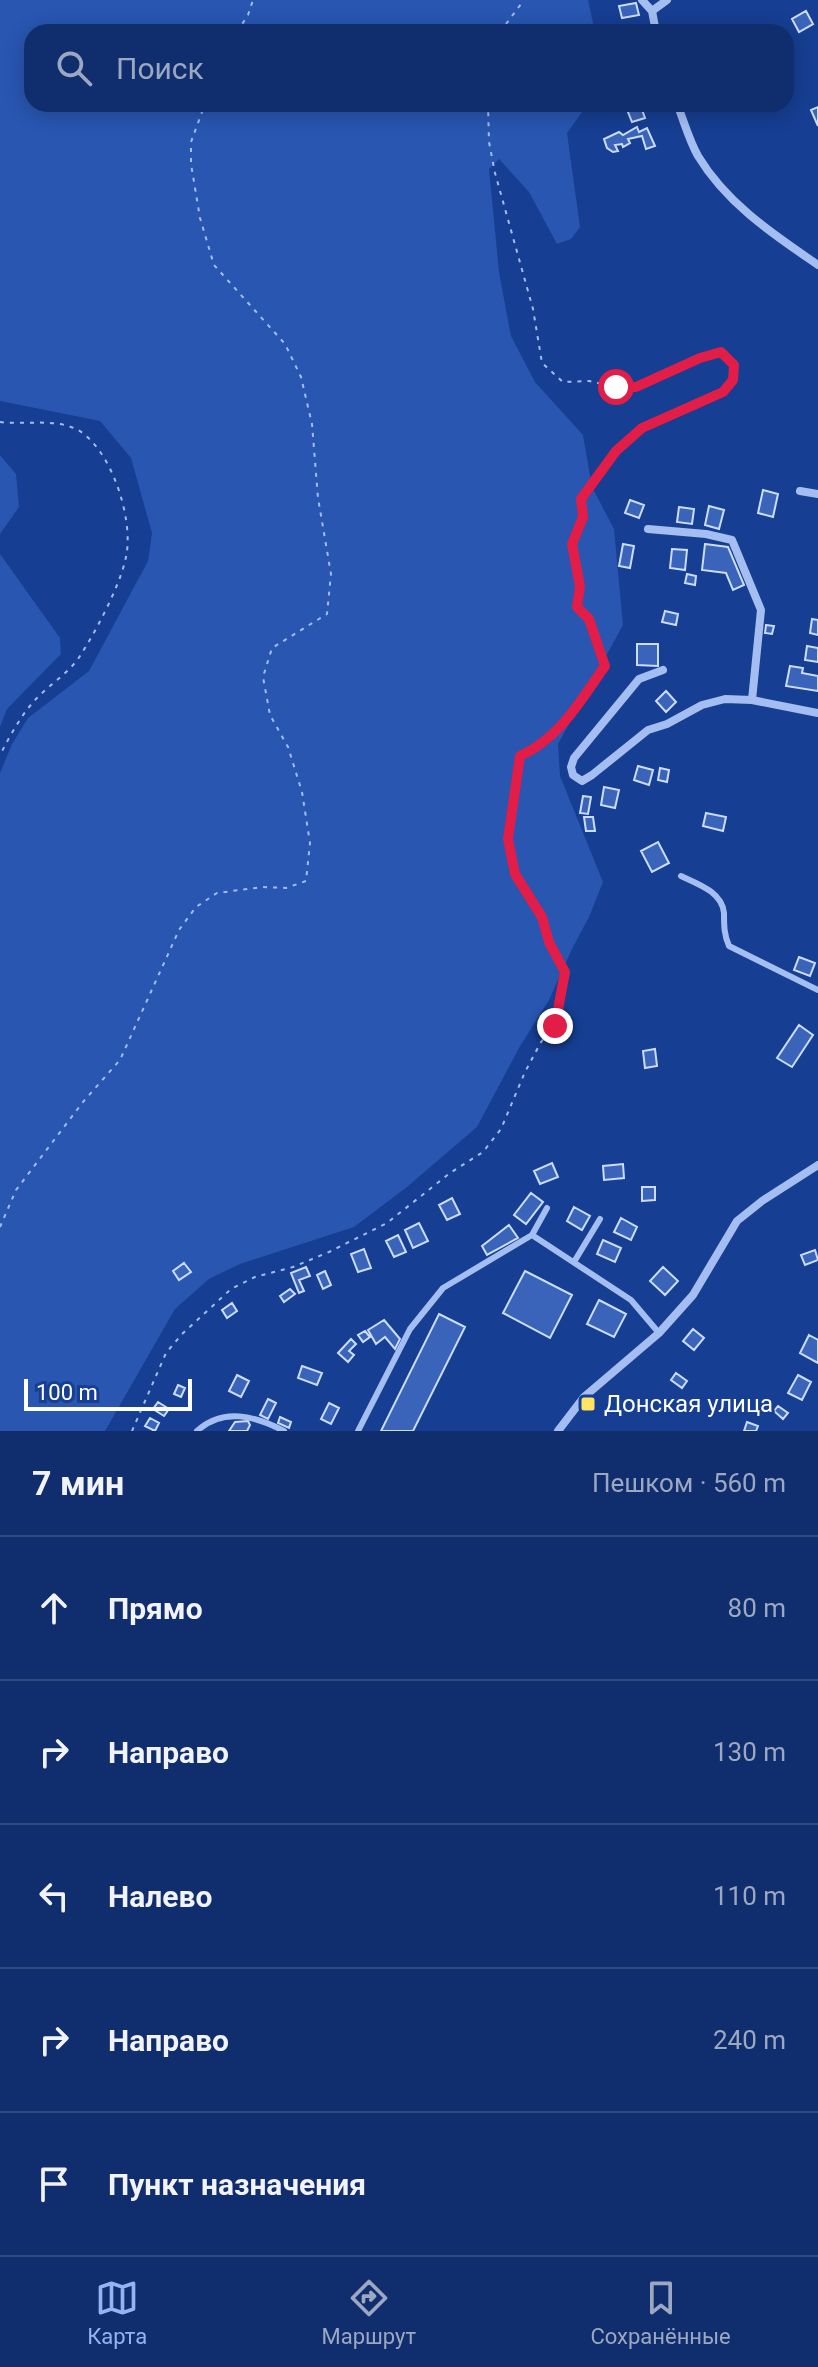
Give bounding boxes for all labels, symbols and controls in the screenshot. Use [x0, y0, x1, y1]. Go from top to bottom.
search box [24, 24, 794, 112]
icon: search [52, 46, 96, 90]
text: Поиск [116, 51, 204, 86]
route start [598, 369, 634, 405]
route end [537, 1008, 573, 1044]
scale bar [24, 1375, 192, 1411]
text: 100 m [36, 1380, 98, 1405]
place label: Донская улица [604, 1390, 773, 1418]
marker: Донская улица [579, 1395, 597, 1413]
text: 7 мин [32, 1463, 124, 1503]
text: Пешком · 560 m [592, 1468, 786, 1498]
icon: ahead [32, 1586, 76, 1630]
text: Прямо [108, 1591, 203, 1626]
text: 80 m [728, 1593, 786, 1623]
icon: right [32, 1730, 76, 1774]
text: Направо [108, 1735, 229, 1770]
text: 130 m [713, 1737, 786, 1767]
icon: left [32, 1874, 76, 1918]
text: Налево [108, 1879, 212, 1914]
text: 110 m [713, 1881, 786, 1911]
icon: right [32, 2018, 76, 2062]
text: Направо [108, 2023, 229, 2058]
text: 240 m [713, 2025, 786, 2055]
icon: arrive [32, 2162, 76, 2206]
text: Пункт назначения [108, 2167, 366, 2202]
tab: Карта [87, 2276, 147, 2349]
tab: Маршрут [322, 2276, 416, 2349]
tab: Сохранённые [590, 2276, 731, 2349]

